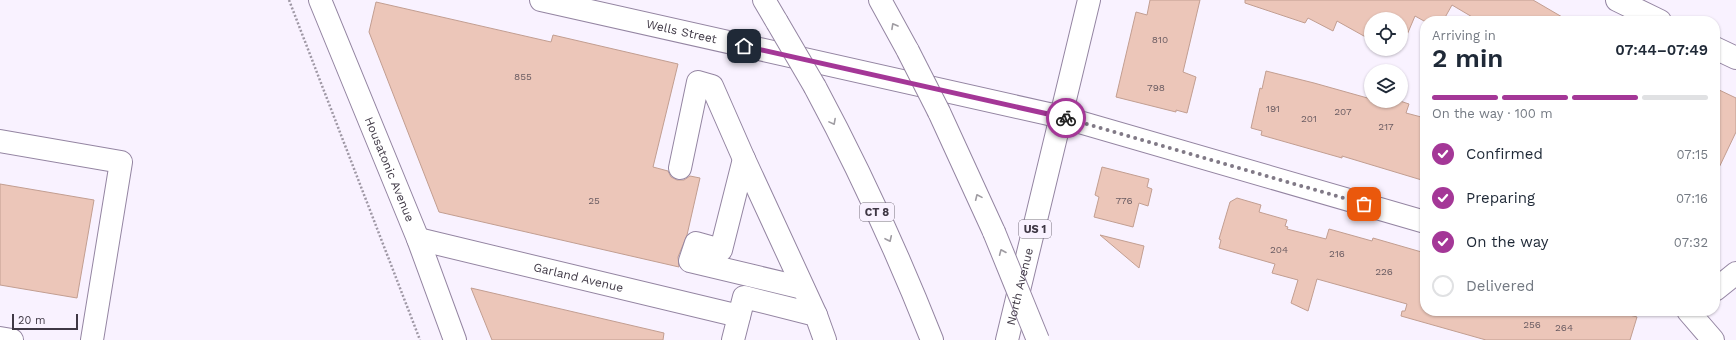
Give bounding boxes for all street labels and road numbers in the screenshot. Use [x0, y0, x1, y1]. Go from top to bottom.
street label: Wells Street [645, 17, 718, 46]
street label: Housatonic Avenue [362, 115, 417, 224]
road number: CT 8 [860, 203, 894, 221]
road number: US 1 [1019, 220, 1051, 238]
street label: North Avenue [1004, 246, 1036, 327]
street label: Garland Avenue [532, 260, 625, 295]

